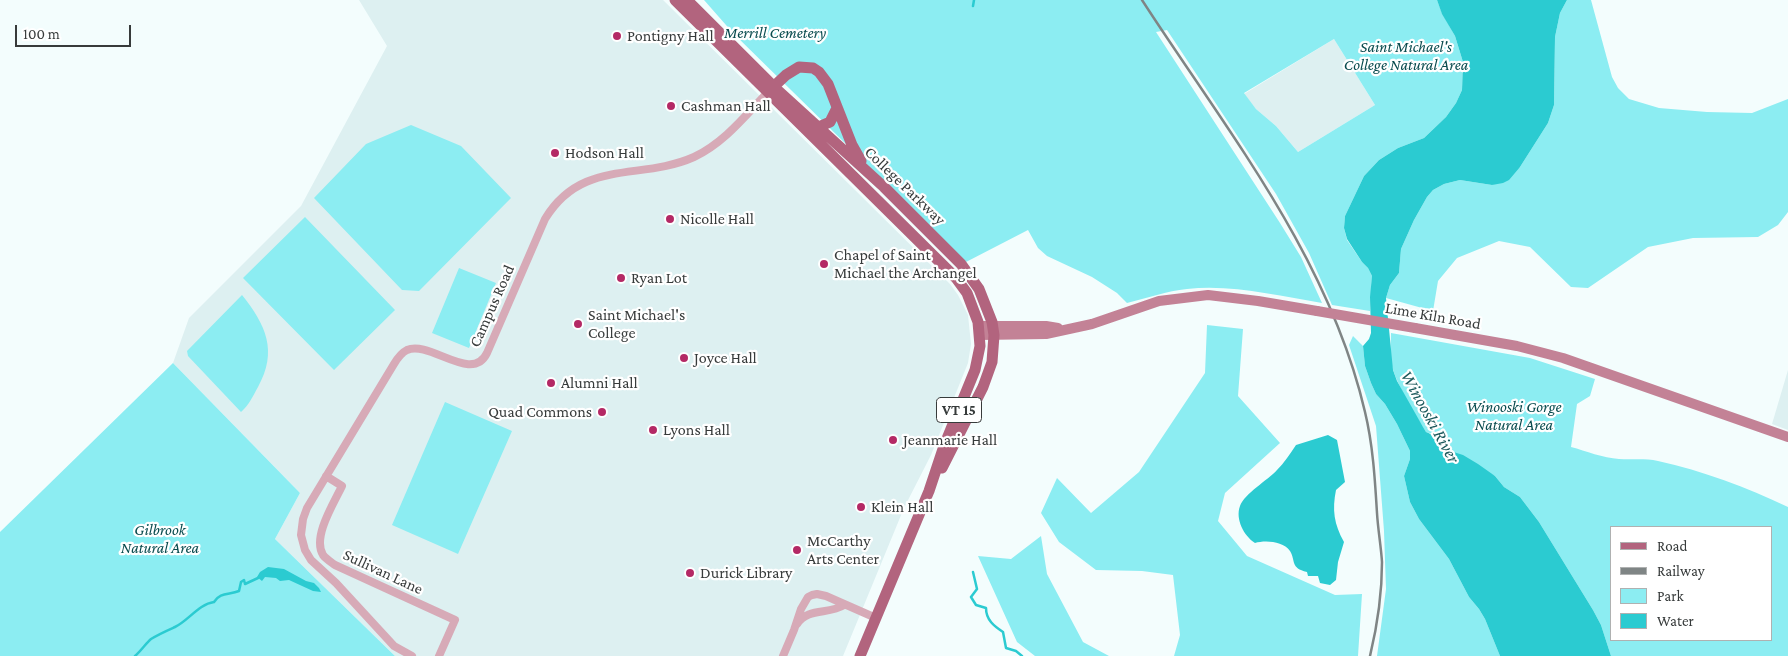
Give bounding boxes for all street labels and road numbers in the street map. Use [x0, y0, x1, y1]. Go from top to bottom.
street label: College Parkway [861, 143, 949, 229]
street label: Campus Road [465, 262, 519, 350]
street label: Lime Kiln Road [1384, 298, 1482, 334]
road number: VT 15 [936, 398, 982, 422]
street label: Sullivan Lane [340, 545, 426, 599]

